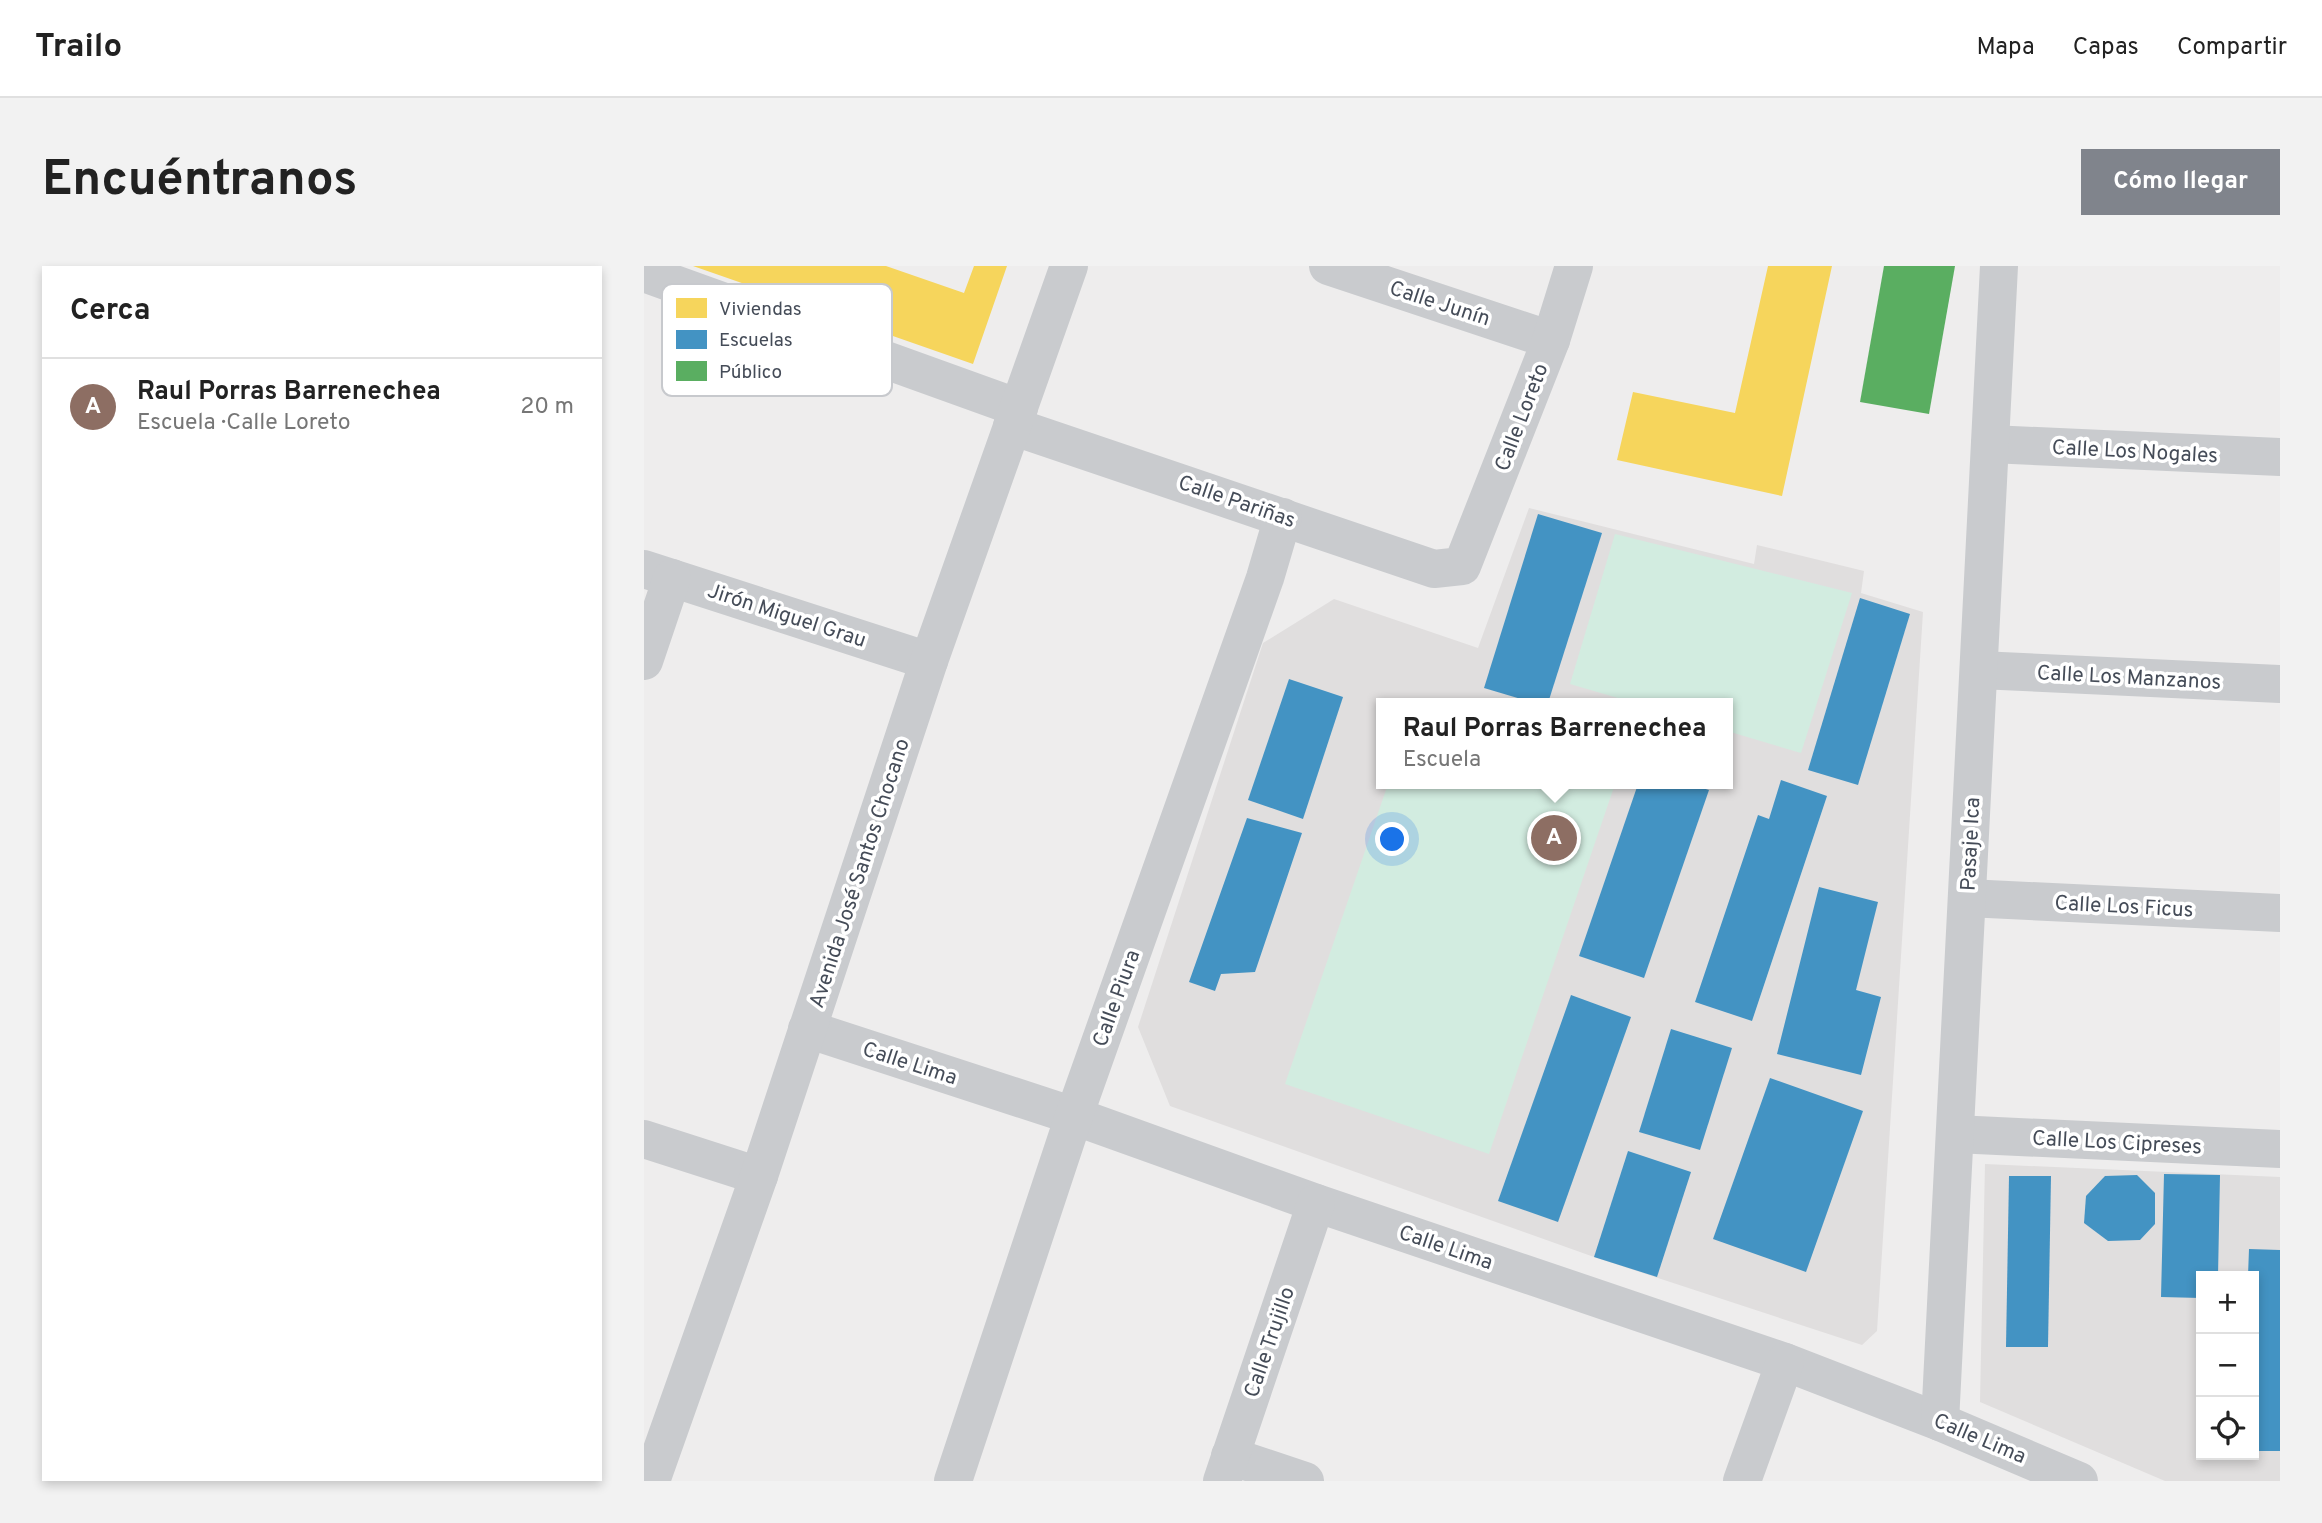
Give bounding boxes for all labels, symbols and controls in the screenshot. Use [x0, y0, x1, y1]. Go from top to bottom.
text: Trailo [35, 27, 122, 69]
text: Mapa [1977, 33, 2035, 63]
text: Capas [2073, 33, 2139, 63]
text: Compartir [2177, 33, 2287, 63]
button: Cómo llegar [2081, 149, 2280, 215]
text: Encuéntranos [42, 151, 357, 213]
street label: Calle Junín [1386, 275, 1493, 333]
legend [662, 284, 892, 396]
text: Cerca [70, 293, 150, 330]
text: Viviendas [719, 298, 802, 322]
text: Escuelas [719, 329, 793, 353]
street label: Calle Loreto [1489, 360, 1555, 475]
text: Público [719, 361, 782, 385]
text: Raul Porras Barrenechea [137, 376, 441, 409]
text: A [85, 393, 101, 422]
text: 20 m [520, 393, 574, 422]
text: Escuela · Calle Loreto [137, 409, 351, 438]
street label: Calle Los Nogales [2051, 435, 2219, 470]
street label: Calle Pariñas [1174, 470, 1299, 535]
street label: Jirón Miguel Grau [704, 578, 869, 655]
street label: Calle Los Manzanos [2036, 660, 2222, 697]
popup [1376, 698, 1733, 789]
text: Raul Porras Barrenechea [1403, 713, 1706, 746]
street label: Avenida José Santos Chocano [804, 735, 917, 1012]
text: Escuela [1403, 746, 1481, 775]
street label: Pasaje Ica [1956, 796, 1987, 892]
pin: A [1531, 812, 1577, 864]
your location [1375, 822, 1409, 856]
street label: Calle Los Ficus [2054, 890, 2194, 925]
street label: Calle Piura [1087, 946, 1147, 1051]
street label: Calle Lima [859, 1036, 960, 1092]
street label: Calle Los Cipreses [2031, 1126, 2202, 1161]
street label: Calle Lima [1395, 1220, 1496, 1277]
map controls [2196, 1271, 2259, 1460]
button: + [2196, 1271, 2259, 1334]
street label: Calle Trujillo [1239, 1284, 1302, 1401]
button: − [2196, 1334, 2259, 1397]
button: locate [2196, 1397, 2259, 1460]
street label: Calle Lima [1929, 1408, 2030, 1471]

